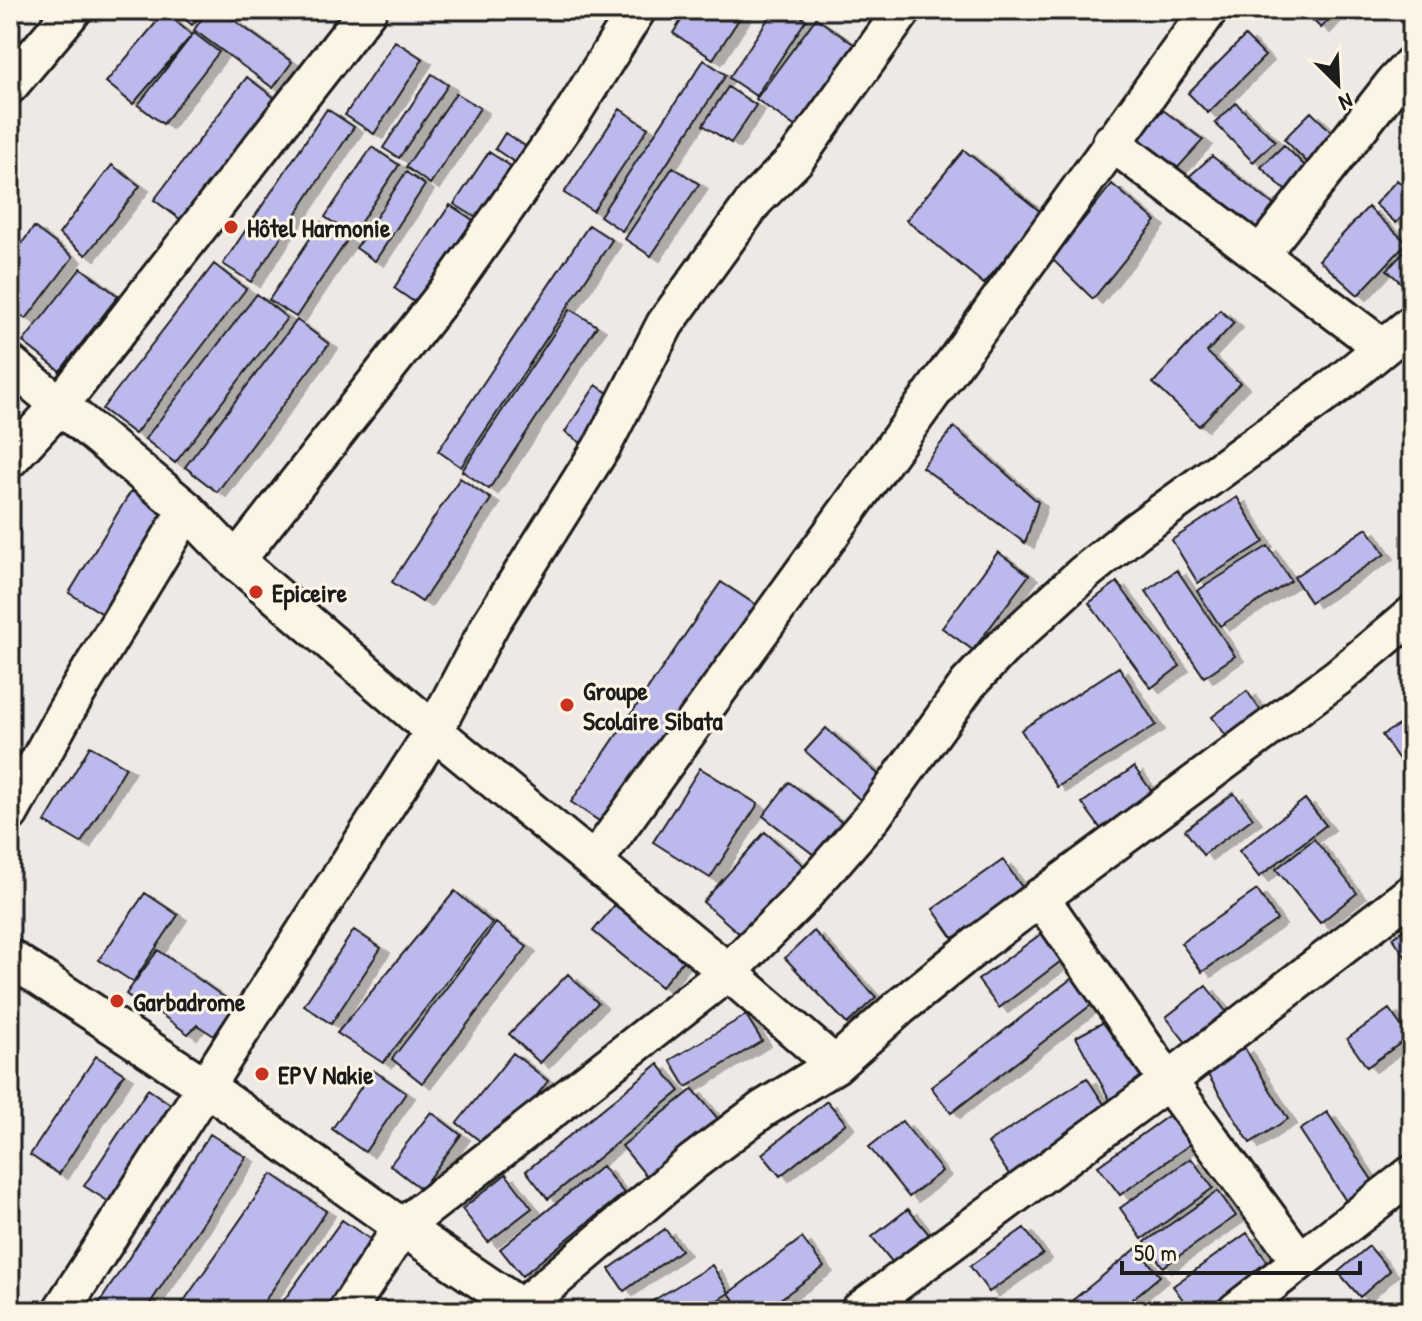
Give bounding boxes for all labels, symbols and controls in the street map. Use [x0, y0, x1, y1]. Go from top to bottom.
north arrow [1298, 44, 1378, 124]
text: N [1334, 86, 1358, 118]
place label: Hôtel Harmonie [247, 210, 391, 245]
marker: Hôtel Harmonie [222, 218, 240, 236]
place label: Epiceire [272, 575, 348, 611]
marker: Epiceire [247, 583, 265, 601]
place label: Groupe Scolaire Sibata [583, 673, 723, 738]
marker: Groupe Scolaire Sibata [558, 696, 576, 714]
place label: Garbadrome [133, 984, 246, 1019]
marker: Garbadrome [108, 992, 126, 1010]
place label: EPV Nakie [278, 1057, 374, 1092]
marker: EPV Nakie [253, 1065, 271, 1083]
scale bar [1122, 1225, 1360, 1275]
text: 50 m [1134, 1236, 1177, 1268]

